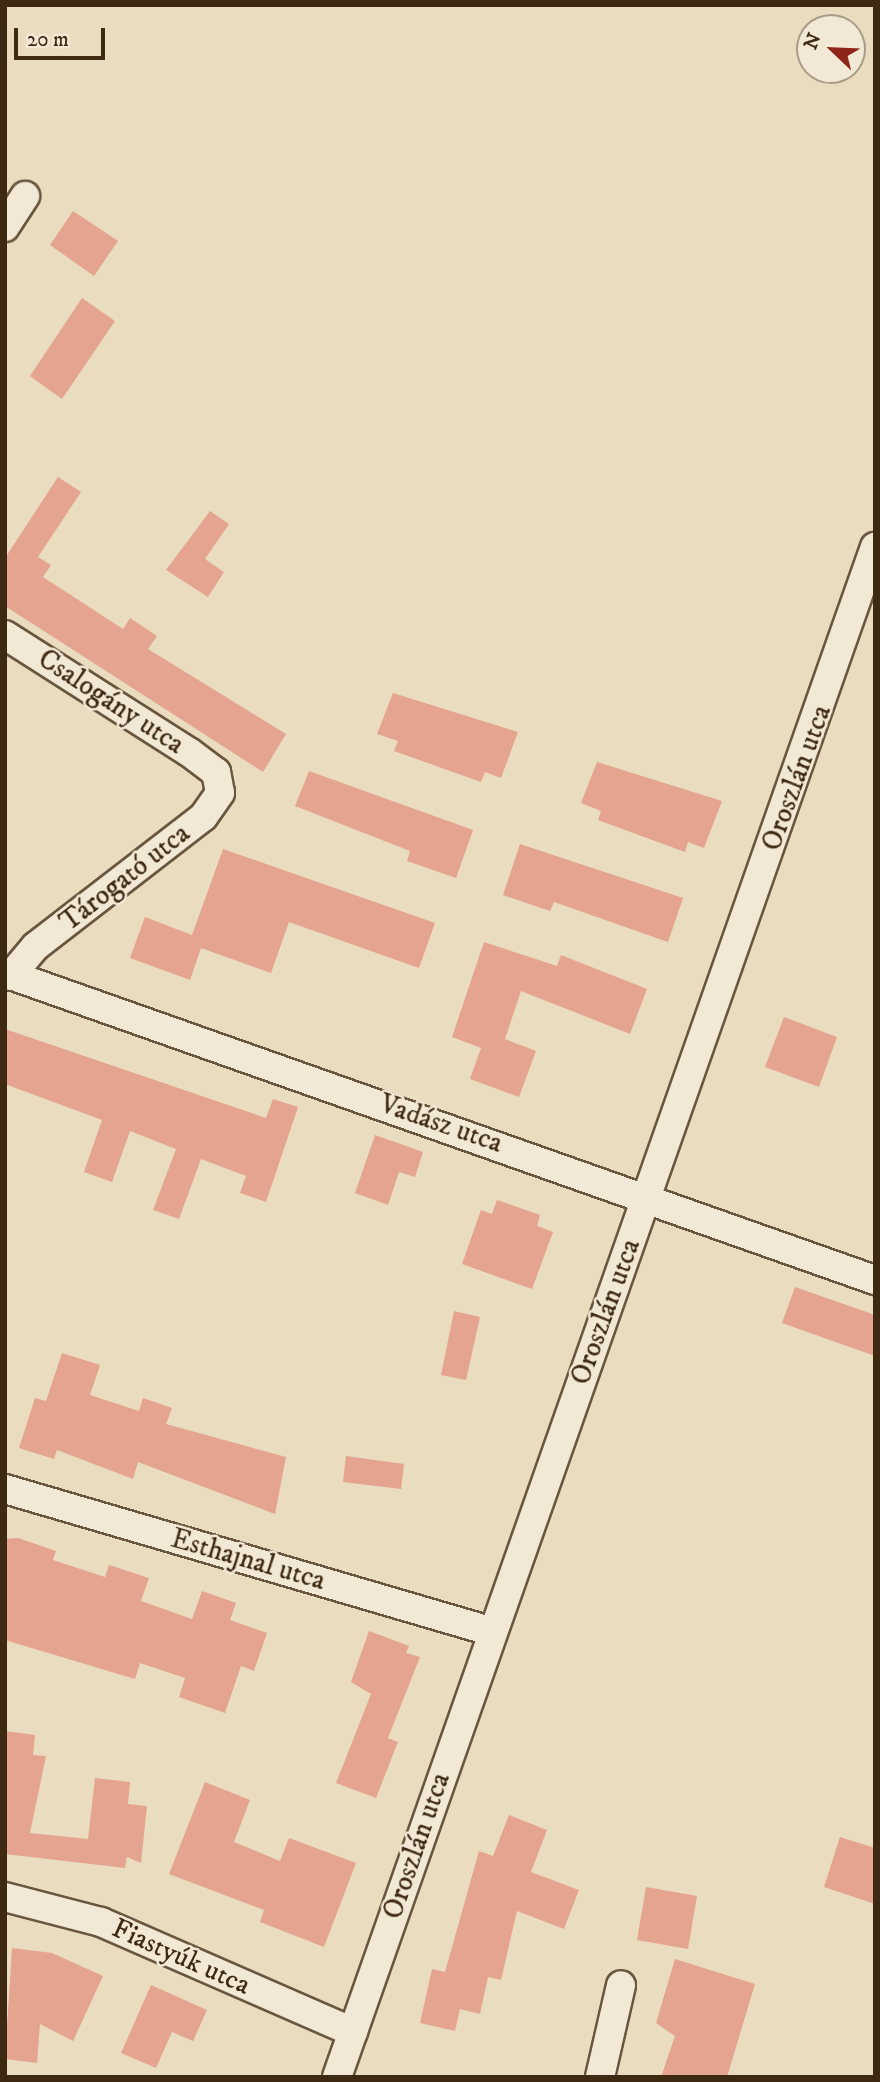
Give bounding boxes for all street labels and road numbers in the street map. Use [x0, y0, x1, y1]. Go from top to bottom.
street label: Csalogány utca [32, 642, 190, 762]
street label: Oroszlán utca [755, 700, 839, 856]
street label: Tárogató utca [53, 817, 197, 939]
street label: Vadász utca [375, 1087, 507, 1161]
street label: Oroszlán utca [564, 1234, 648, 1390]
street label: Esthajnal utca [167, 1522, 329, 1598]
street label: Oroszlán utca [376, 1768, 458, 1924]
street label: Fiastyúk utca [107, 1912, 255, 2002]

